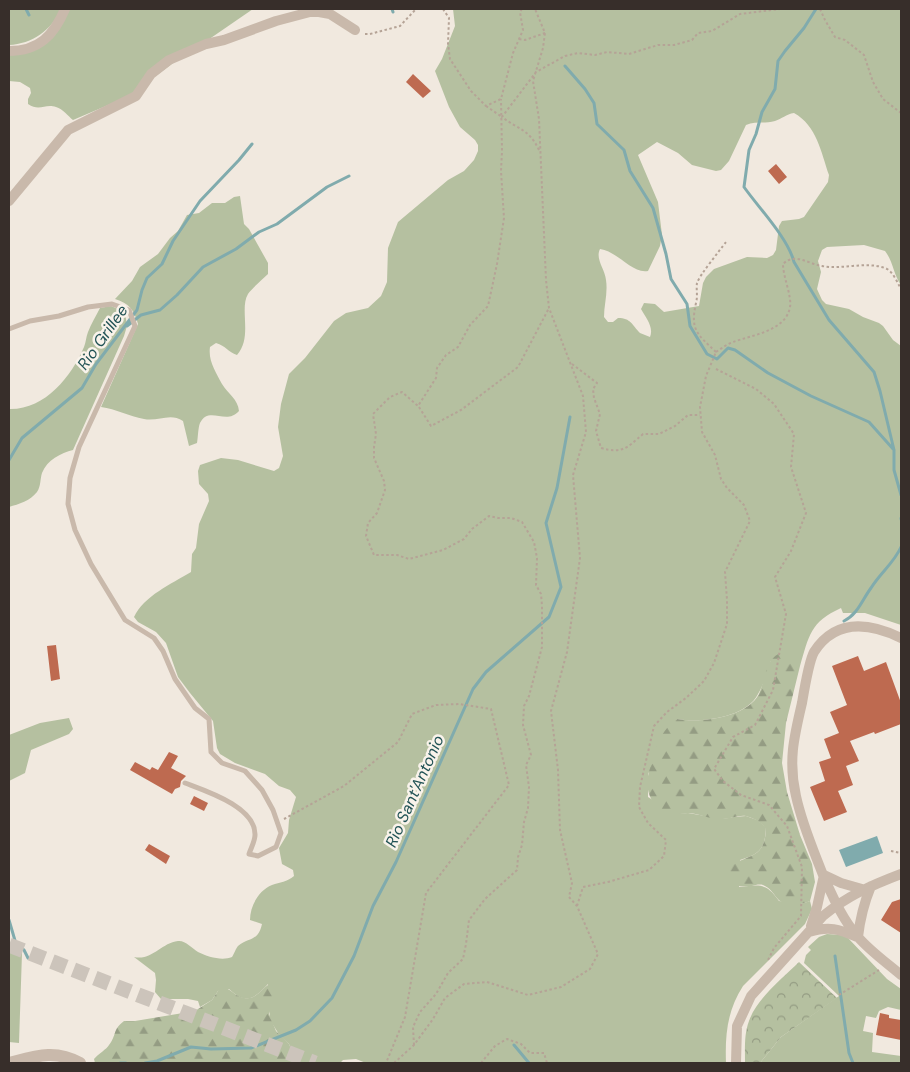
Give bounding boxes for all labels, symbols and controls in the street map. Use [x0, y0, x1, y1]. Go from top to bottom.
water label: Rio Grillee [72, 301, 132, 374]
water label: Rio Sant'Antonio [380, 732, 449, 851]

